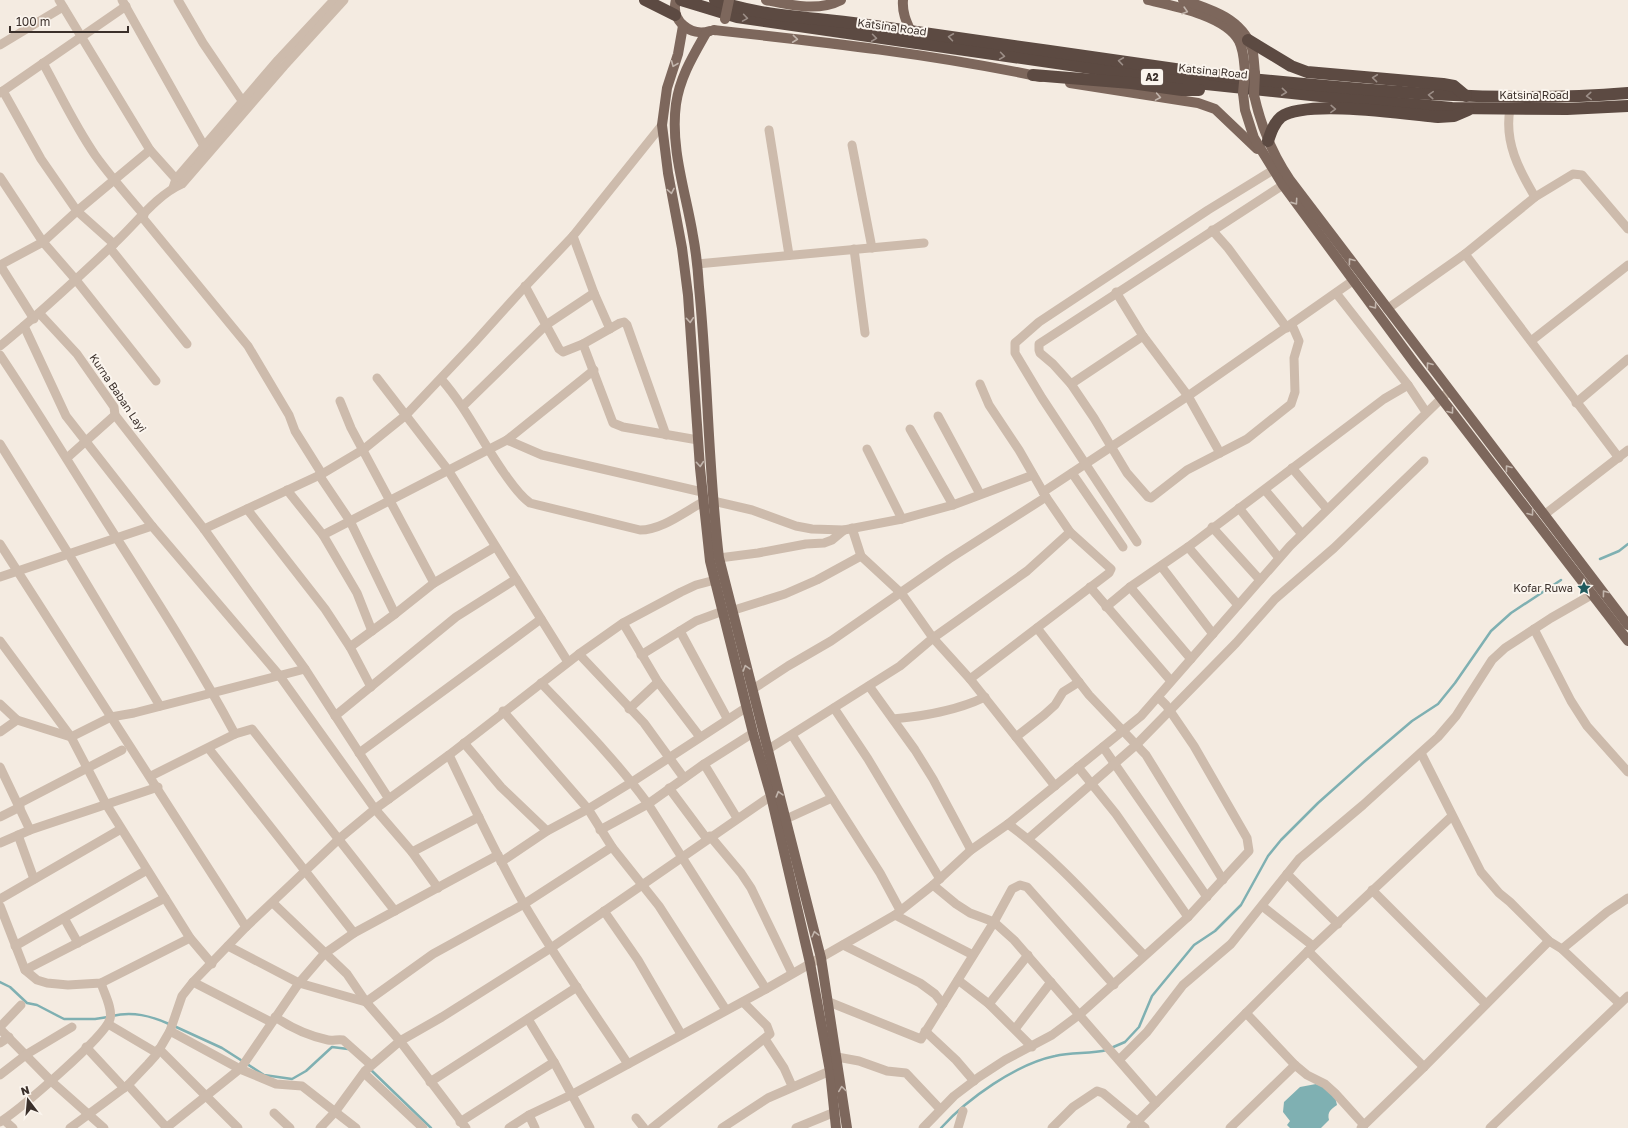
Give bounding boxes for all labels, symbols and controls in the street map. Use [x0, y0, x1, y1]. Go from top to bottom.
one-way arrow [1182, 6, 1189, 14]
scale bar [10, 8, 128, 34]
one-way arrow [742, 13, 748, 22]
text: 100 m [16, 14, 50, 29]
street label: Katsina Road [857, 15, 927, 38]
one-way arrow [871, 33, 877, 42]
one-way arrow [948, 33, 954, 42]
one-way arrow [792, 34, 798, 43]
one-way arrow [999, 51, 1005, 60]
one-way arrow [1118, 57, 1124, 66]
one-way arrow [671, 60, 679, 67]
street label: Katsina Road [1178, 60, 1248, 81]
road number: A2 [1141, 69, 1163, 85]
one-way arrow [1372, 74, 1378, 83]
one-way arrow [1281, 87, 1287, 96]
street label: Katsina Road [1499, 88, 1569, 101]
one-way arrow [1428, 90, 1434, 99]
one-way arrow [1155, 92, 1161, 100]
one-way arrow [1586, 92, 1592, 101]
one-way arrow [1330, 105, 1336, 113]
one-way arrow [667, 188, 675, 194]
one-way arrow [1290, 198, 1297, 205]
one-way arrow [1348, 259, 1355, 266]
one-way arrow [1369, 302, 1376, 309]
one-way arrow [685, 317, 694, 323]
street label: Kurna Baban Layi [87, 351, 149, 434]
one-way arrow [1427, 362, 1434, 369]
one-way arrow [1446, 406, 1453, 413]
one-way arrow [695, 461, 704, 467]
one-way arrow [1506, 466, 1513, 473]
one-way arrow [1526, 509, 1533, 516]
place icon: Kofar Ruwa [1576, 580, 1592, 596]
place label: Kofar Ruwa [1513, 581, 1573, 594]
one-way arrow [1603, 591, 1610, 598]
one-way arrow [742, 665, 751, 672]
one-way arrow [775, 791, 784, 798]
one-way arrow [811, 931, 819, 937]
north arrow [8, 1080, 48, 1120]
text: N [19, 1083, 31, 1097]
one-way arrow [838, 1086, 847, 1092]

